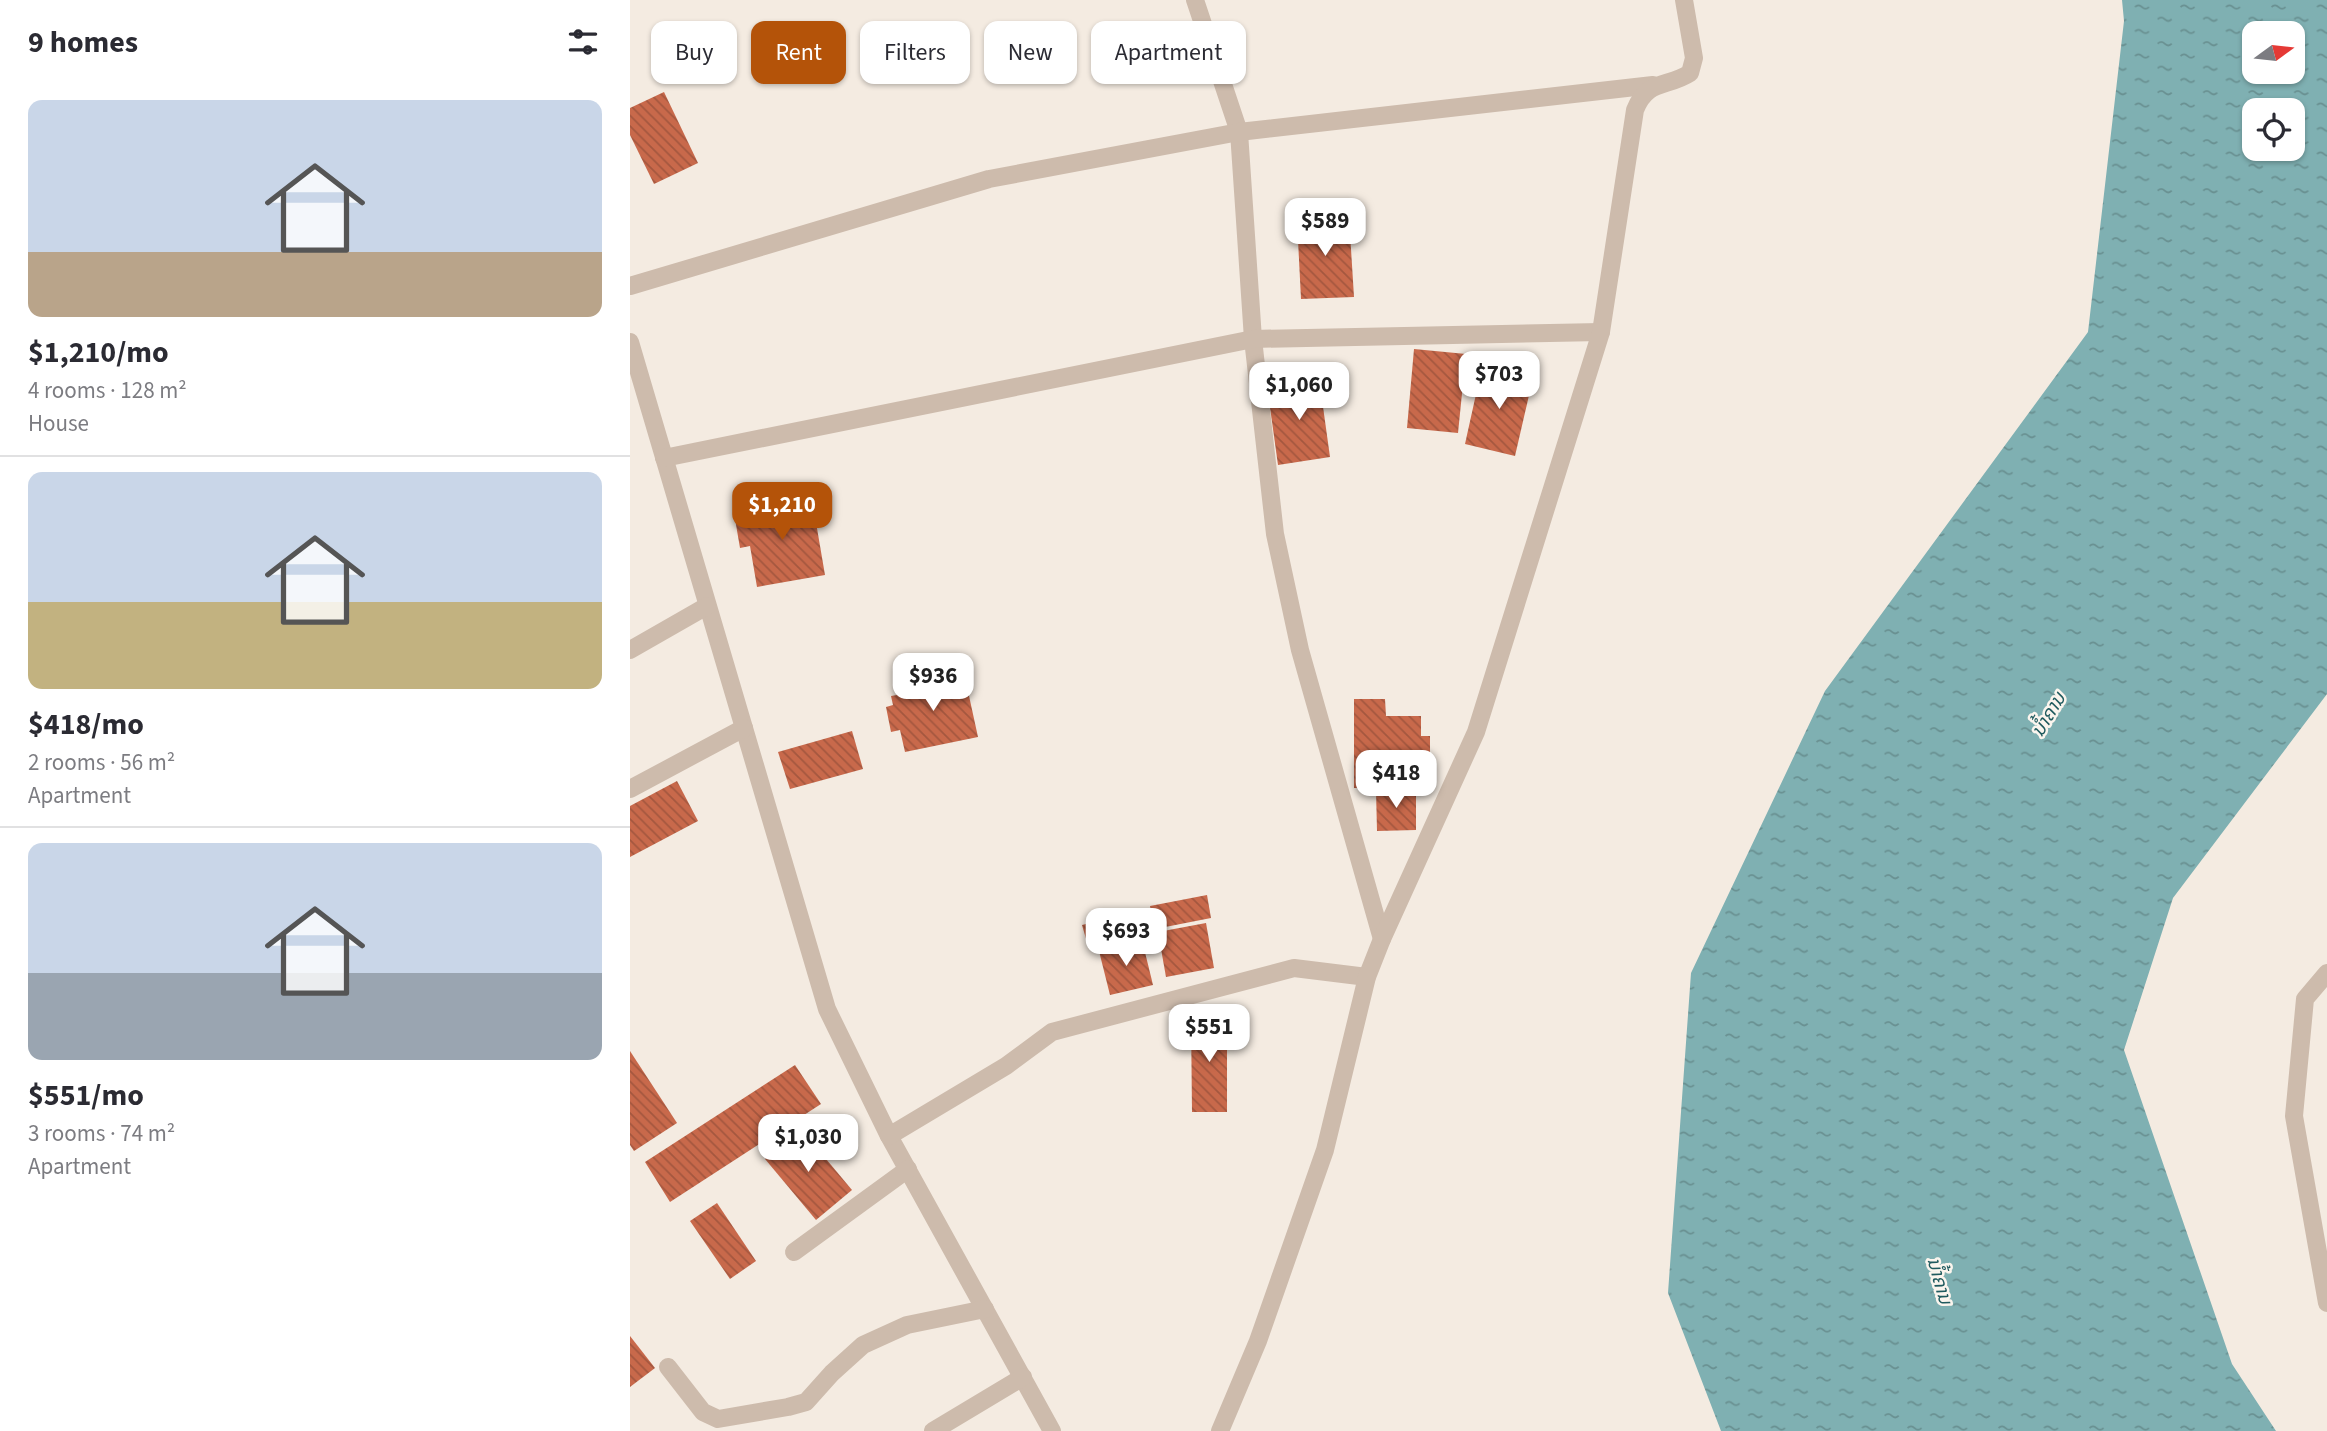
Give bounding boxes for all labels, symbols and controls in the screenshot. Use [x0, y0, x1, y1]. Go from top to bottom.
text: 9 homes [28, 21, 138, 64]
chip: Buy [651, 21, 737, 84]
chip: Rent [751, 21, 846, 84]
chip: Filters [860, 21, 970, 84]
chip: New [984, 21, 1077, 84]
chip: Apartment [1091, 21, 1246, 84]
north arrow [2242, 21, 2305, 84]
map controls [2242, 21, 2305, 161]
icon: filters [564, 23, 602, 61]
button: locate [2242, 98, 2305, 161]
icon: home [252, 145, 378, 271]
pin: $589 [1284, 198, 1366, 258]
text: $589 [1301, 204, 1349, 237]
text: $1,210/mo [28, 331, 169, 374]
pin: $703 [1458, 352, 1540, 411]
text: $703 [1475, 357, 1523, 390]
pin: $1,060 [1242, 362, 1356, 422]
text: $1,060 [1265, 368, 1333, 401]
text: 4 rooms · 128 m² [28, 374, 187, 407]
text: House [28, 407, 89, 440]
pin: $1,210 [725, 482, 839, 542]
text: $1,210 [748, 488, 816, 521]
icon: home [252, 517, 378, 643]
pin: $936 [892, 654, 974, 713]
text: $936 [909, 659, 957, 692]
water label: ນ້ຳຄານ [2024, 686, 2073, 742]
text: $418/mo [28, 703, 144, 746]
text: 2 rooms · 56 m² [28, 746, 175, 779]
pin: $418 [1355, 750, 1437, 810]
text: $418 [1372, 756, 1420, 789]
text: Apartment [28, 779, 131, 812]
icon: home [252, 888, 378, 1014]
pin: $693 [1085, 908, 1167, 968]
text: $693 [1102, 914, 1150, 947]
pin: $551 [1168, 1004, 1250, 1064]
text: $551 [1185, 1010, 1233, 1043]
text: $551/mo [28, 1074, 144, 1117]
pin: $1,030 [751, 1114, 865, 1174]
text: 3 rooms · 74 m² [28, 1117, 175, 1150]
text: $1,030 [774, 1120, 842, 1153]
text: Apartment [28, 1150, 131, 1183]
water label: ນ້ຳຄານ [1920, 1254, 1961, 1309]

